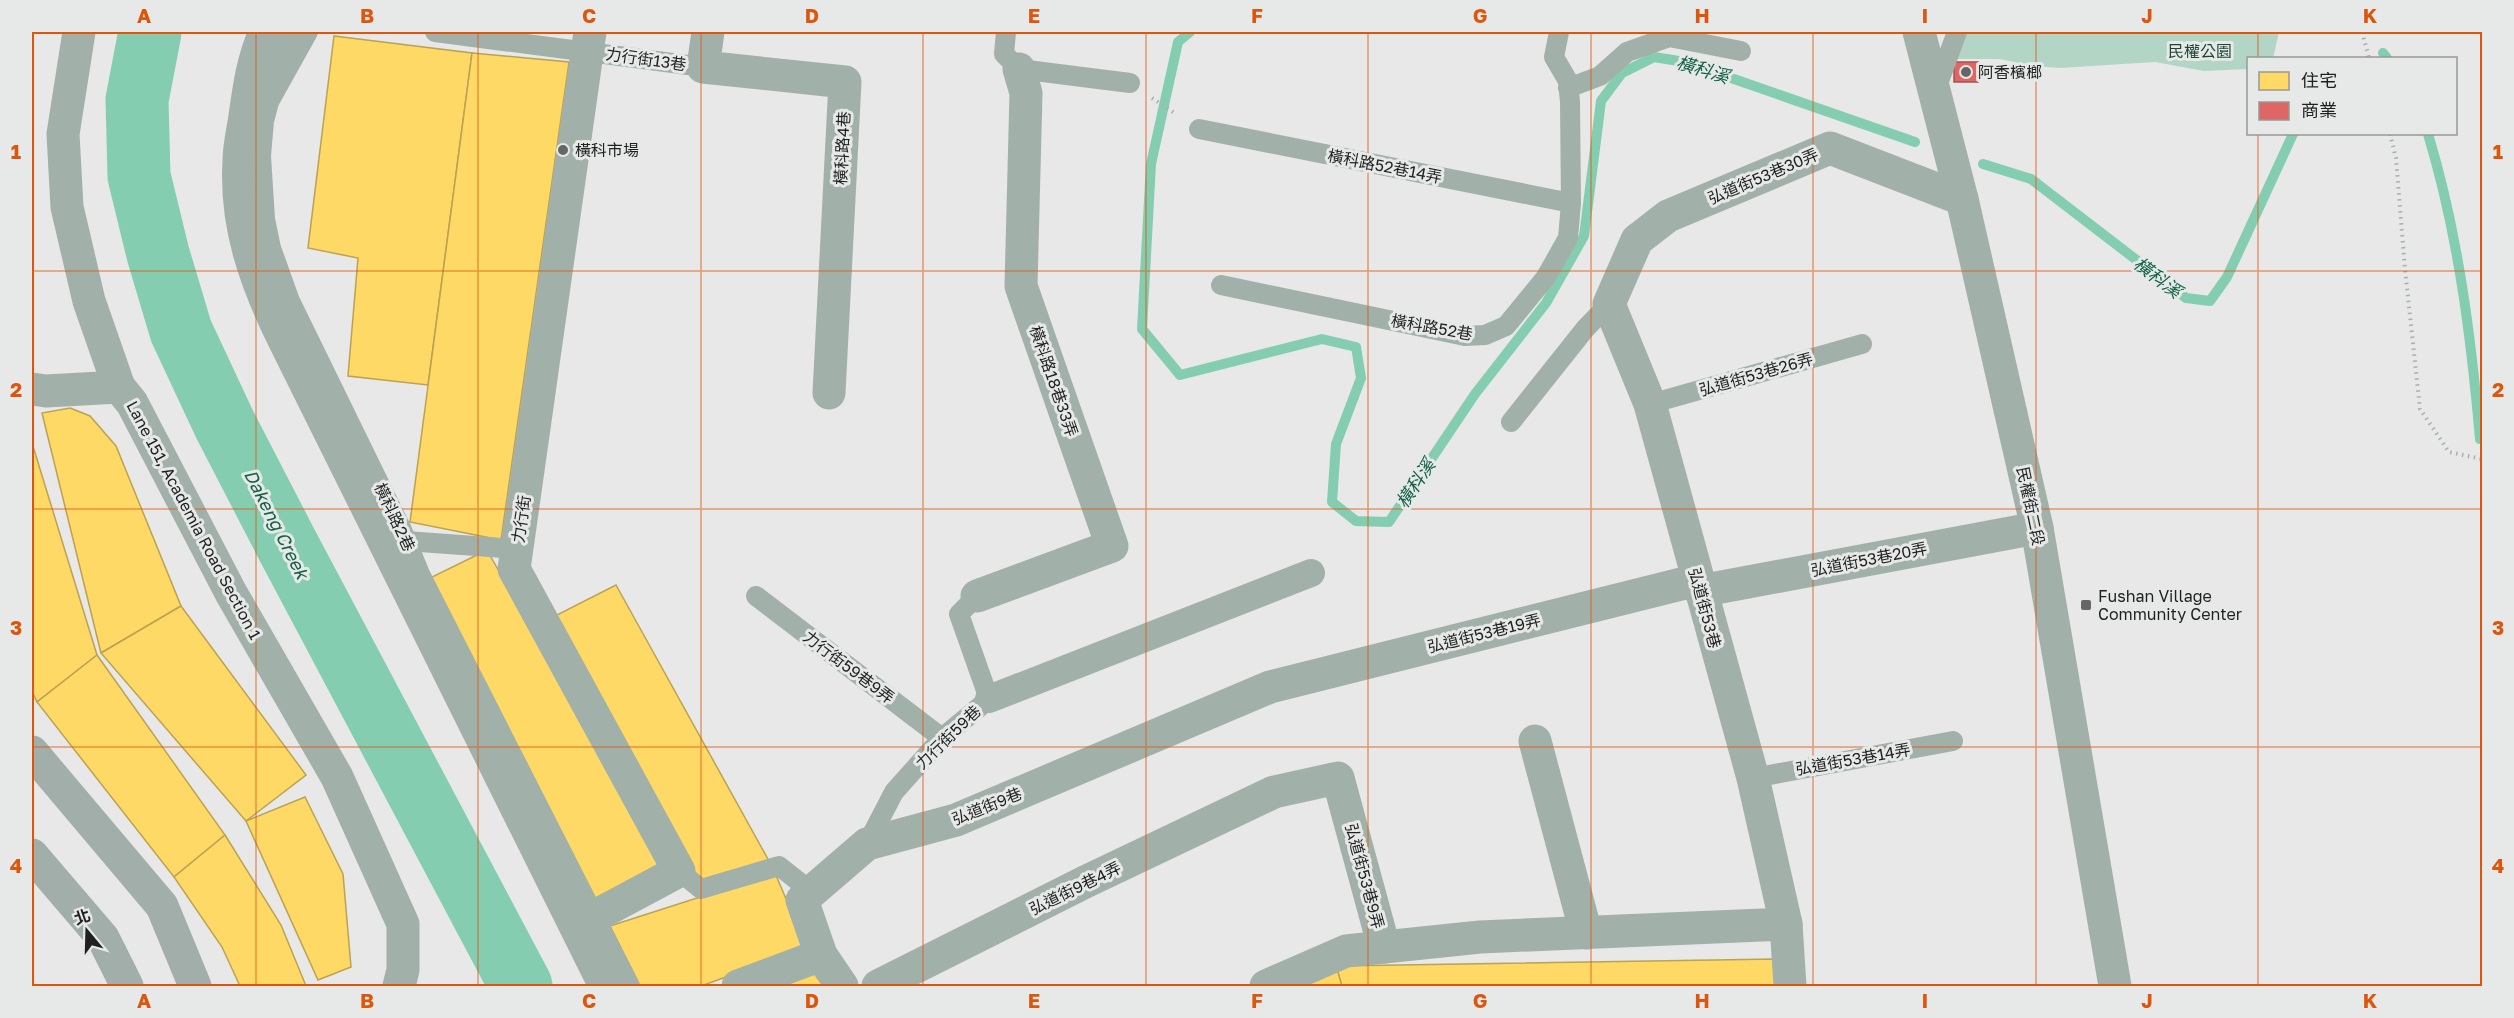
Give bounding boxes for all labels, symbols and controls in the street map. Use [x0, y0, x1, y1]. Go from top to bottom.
text: A [137, 3, 151, 27]
text: B [360, 3, 374, 27]
text: C [582, 3, 596, 27]
text: D [805, 3, 819, 27]
text: E [1028, 3, 1040, 27]
text: F [1251, 3, 1263, 27]
text: G [1473, 3, 1487, 27]
text: H [1694, 3, 1710, 27]
text: I [1922, 3, 1928, 27]
text: J [2141, 3, 2153, 27]
text: K [2363, 3, 2378, 27]
park label: 民權公園 [2168, 41, 2232, 61]
street label: 力行街13巷 [604, 43, 688, 75]
water label: 橫科溪 [1674, 51, 1735, 88]
legend [2247, 57, 2457, 135]
place label: 阿香檳榔 [1978, 62, 2042, 82]
marker: 阿香檳榔 [1959, 65, 1973, 79]
text: 住宅 [2301, 69, 2337, 91]
text: 商業 [2301, 99, 2337, 121]
street label: 橫科路4巷 [830, 111, 854, 185]
text: 1 [11, 139, 21, 163]
text: 1 [2493, 139, 2503, 163]
place label: 橫科市場 [575, 140, 639, 160]
marker: 橫科市場 [556, 143, 570, 157]
street label: 弘道街53巷30弄 [1705, 144, 1821, 208]
street label: 橫科路52巷14弄 [1326, 145, 1444, 187]
water label: 橫科溪 [2130, 252, 2189, 304]
street label: 橫科路52巷 [1390, 310, 1474, 344]
street label: 橫科路18巷33弄 [1026, 323, 1082, 439]
street label: 弘道街53巷26弄 [1697, 348, 1815, 400]
text: 2 [10, 377, 22, 401]
text: 2 [2492, 377, 2504, 401]
street label: Lane 151, Academia Road Section 1 [122, 397, 266, 643]
water label: 橫科溪 [1391, 452, 1441, 512]
street label: 民權街二段 [2013, 465, 2049, 547]
water label: Dakeng Creek [240, 466, 315, 584]
street label: 橫科路2巷 [370, 480, 420, 554]
street label: 力行街 [508, 494, 534, 544]
street label: 弘道街53巷20弄 [1809, 538, 1929, 580]
street label: 弘道街53巷 [1685, 565, 1725, 651]
place label: Fushan Village Community Center [2098, 586, 2242, 624]
marker: Fushan Village Community Center [2079, 598, 2093, 612]
street label: 弘道街53巷19弄 [1425, 609, 1543, 657]
text: 3 [10, 615, 22, 639]
text: 3 [2492, 615, 2504, 639]
street label: 力行街59巷9弄 [800, 626, 898, 708]
street label: 力行街59巷 [911, 701, 985, 773]
street label: 弘道街53巷14弄 [1794, 739, 1912, 779]
street label: 弘道街9巷 [949, 783, 1025, 829]
street label: 弘道街53巷9弄 [1341, 821, 1389, 931]
text: 4 [10, 853, 22, 877]
text: 4 [2492, 853, 2504, 877]
street label: 弘道街9巷4弄 [1026, 857, 1124, 919]
north arrow [57, 901, 117, 961]
text: 北 [71, 905, 93, 929]
text: A [137, 988, 151, 1012]
text: B [360, 988, 374, 1012]
text: C [582, 988, 596, 1012]
text: D [805, 988, 819, 1012]
text: E [1028, 988, 1040, 1012]
text: F [1251, 988, 1263, 1012]
text: G [1473, 988, 1487, 1012]
text: H [1694, 988, 1710, 1012]
text: I [1922, 988, 1928, 1012]
text: J [2141, 988, 2153, 1012]
text: K [2363, 988, 2378, 1012]

